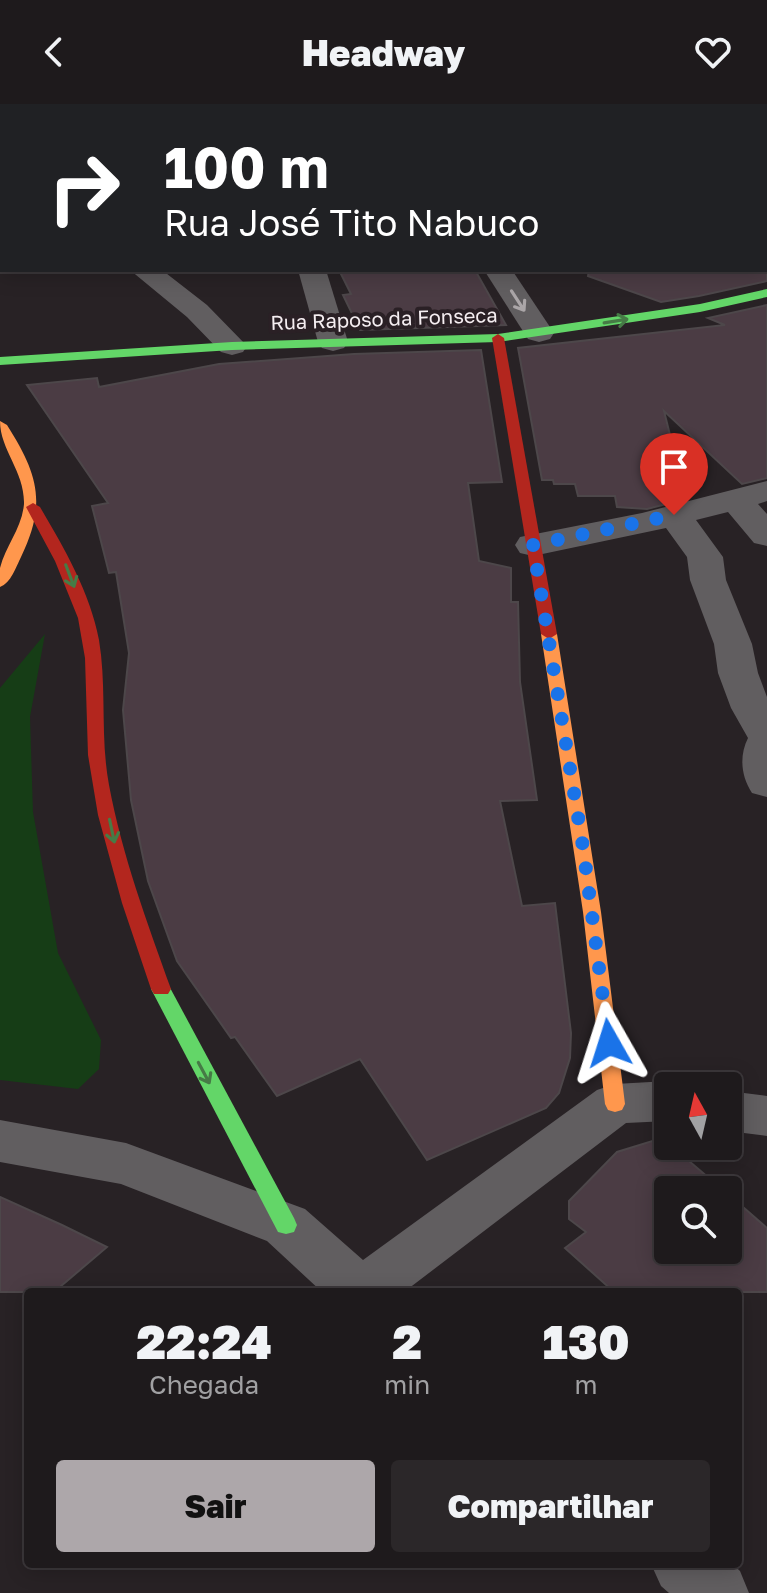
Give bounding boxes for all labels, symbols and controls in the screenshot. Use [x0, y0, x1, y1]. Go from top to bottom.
icon: back [32, 30, 76, 74]
icon: heart [691, 30, 735, 74]
text: Headway [302, 31, 465, 74]
text: 100 m [164, 133, 329, 200]
icon: right [32, 136, 136, 240]
text: Rua José Tito Nabuco [164, 201, 539, 244]
one-way arrow [510, 290, 527, 312]
street label: Rua Raposo da Fonseca [270, 302, 498, 334]
one-way arrow [603, 313, 628, 328]
pin [640, 433, 708, 515]
icon: arrive [652, 445, 696, 489]
one-way arrow [64, 563, 78, 588]
one-way arrow [105, 818, 120, 843]
position arrow [567, 1001, 651, 1085]
one-way arrow [196, 1060, 212, 1084]
north arrow [654, 1072, 742, 1160]
map controls [654, 1072, 742, 1264]
button: search [654, 1176, 742, 1264]
text: 22:24 [136, 1312, 272, 1370]
text: 2 [392, 1312, 422, 1370]
text: 130 [542, 1312, 630, 1370]
text: Chegada [149, 1369, 259, 1400]
text: min [384, 1369, 430, 1400]
text: m [575, 1369, 598, 1400]
button: Sair [56, 1460, 375, 1552]
button: Compartilhar [391, 1460, 710, 1552]

